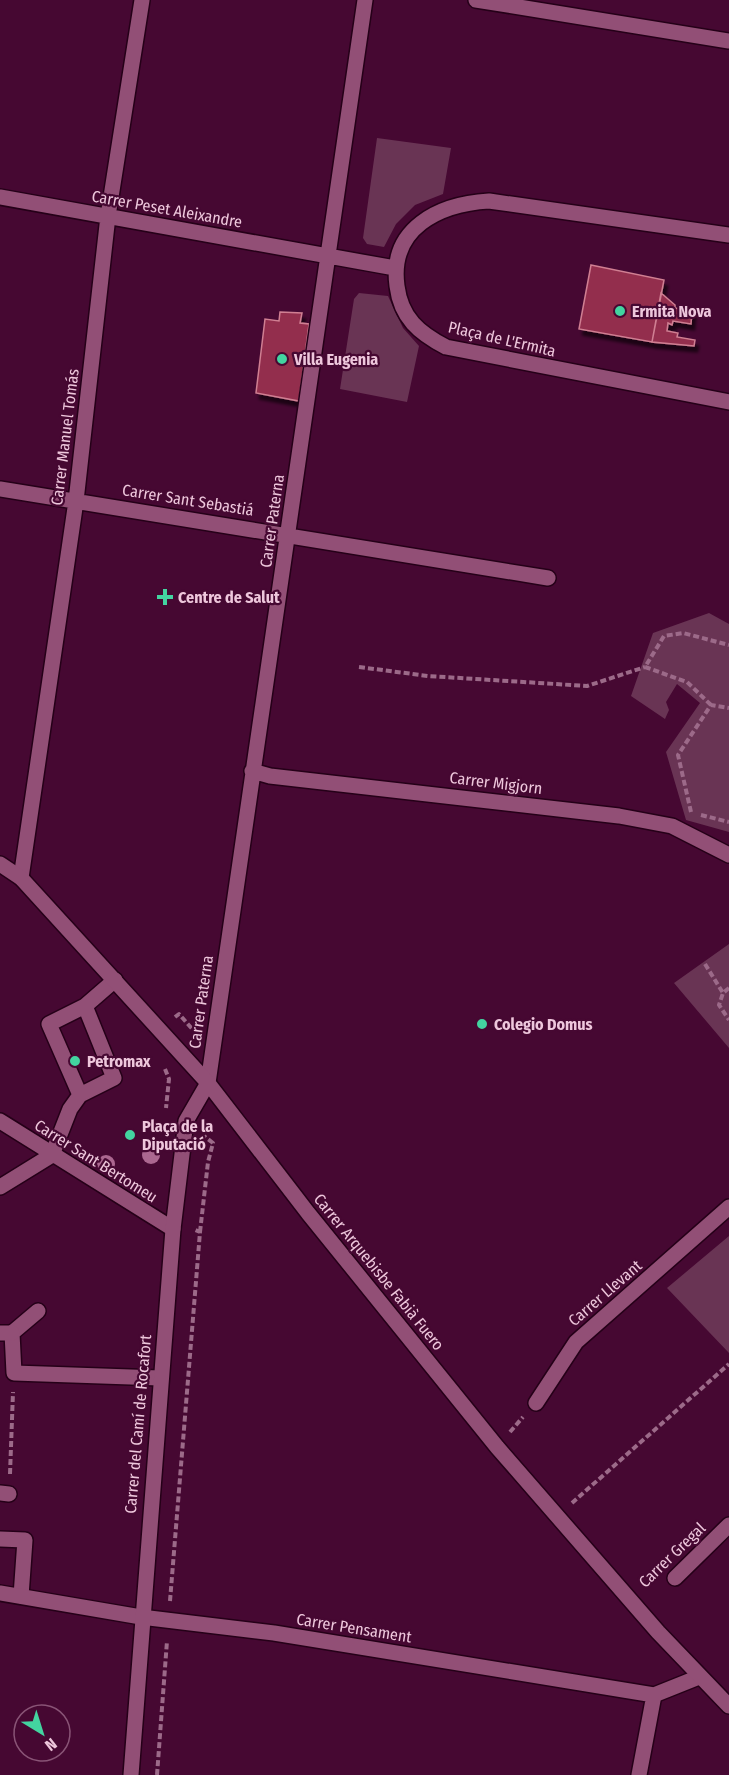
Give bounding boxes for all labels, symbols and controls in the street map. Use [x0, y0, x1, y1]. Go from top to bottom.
street label: Carrer Peset Aleixandre [90, 186, 244, 232]
place label: Ermita Nova [632, 302, 712, 321]
marker: Ermita Nova [613, 304, 627, 318]
street label: Plaça de L'Ermita [446, 317, 558, 361]
place label: Villa Eugenia [293, 350, 378, 369]
marker: Villa Eugenia [275, 352, 289, 366]
street label: Carrer Manuel Tomás [47, 367, 83, 506]
street label: Carrer Paterna [256, 473, 288, 569]
street label: Carrer Sant Sebastiá [121, 480, 255, 520]
marker: Centre de Salut [156, 588, 174, 606]
place label: Centre de Salut [178, 588, 280, 607]
street label: Carrer Migjorn [449, 768, 543, 798]
street label: Carrer Paterna [185, 954, 217, 1050]
place label: Colegio Domus [494, 1015, 593, 1034]
marker: Colegio Domus [475, 1017, 489, 1031]
place label: Petromax [87, 1052, 151, 1071]
marker: Petromax [68, 1054, 82, 1068]
street label: Carrer Sant Bertomeu [31, 1116, 161, 1206]
place label: Plaça de la Diputació [142, 1117, 213, 1154]
marker: Plaça de la Diputació [123, 1128, 137, 1142]
street label: Carrer Arquebisbe Fabià Fuero [310, 1190, 448, 1354]
street label: Carrer Llevant [564, 1255, 646, 1330]
street label: Carrer del Camí de Rocafort [121, 1333, 155, 1514]
street label: Carrer Gregal [635, 1519, 709, 1591]
street label: Carrer Pensament [295, 1610, 414, 1647]
north arrow [12, 1703, 72, 1763]
text: N [41, 1734, 61, 1755]

